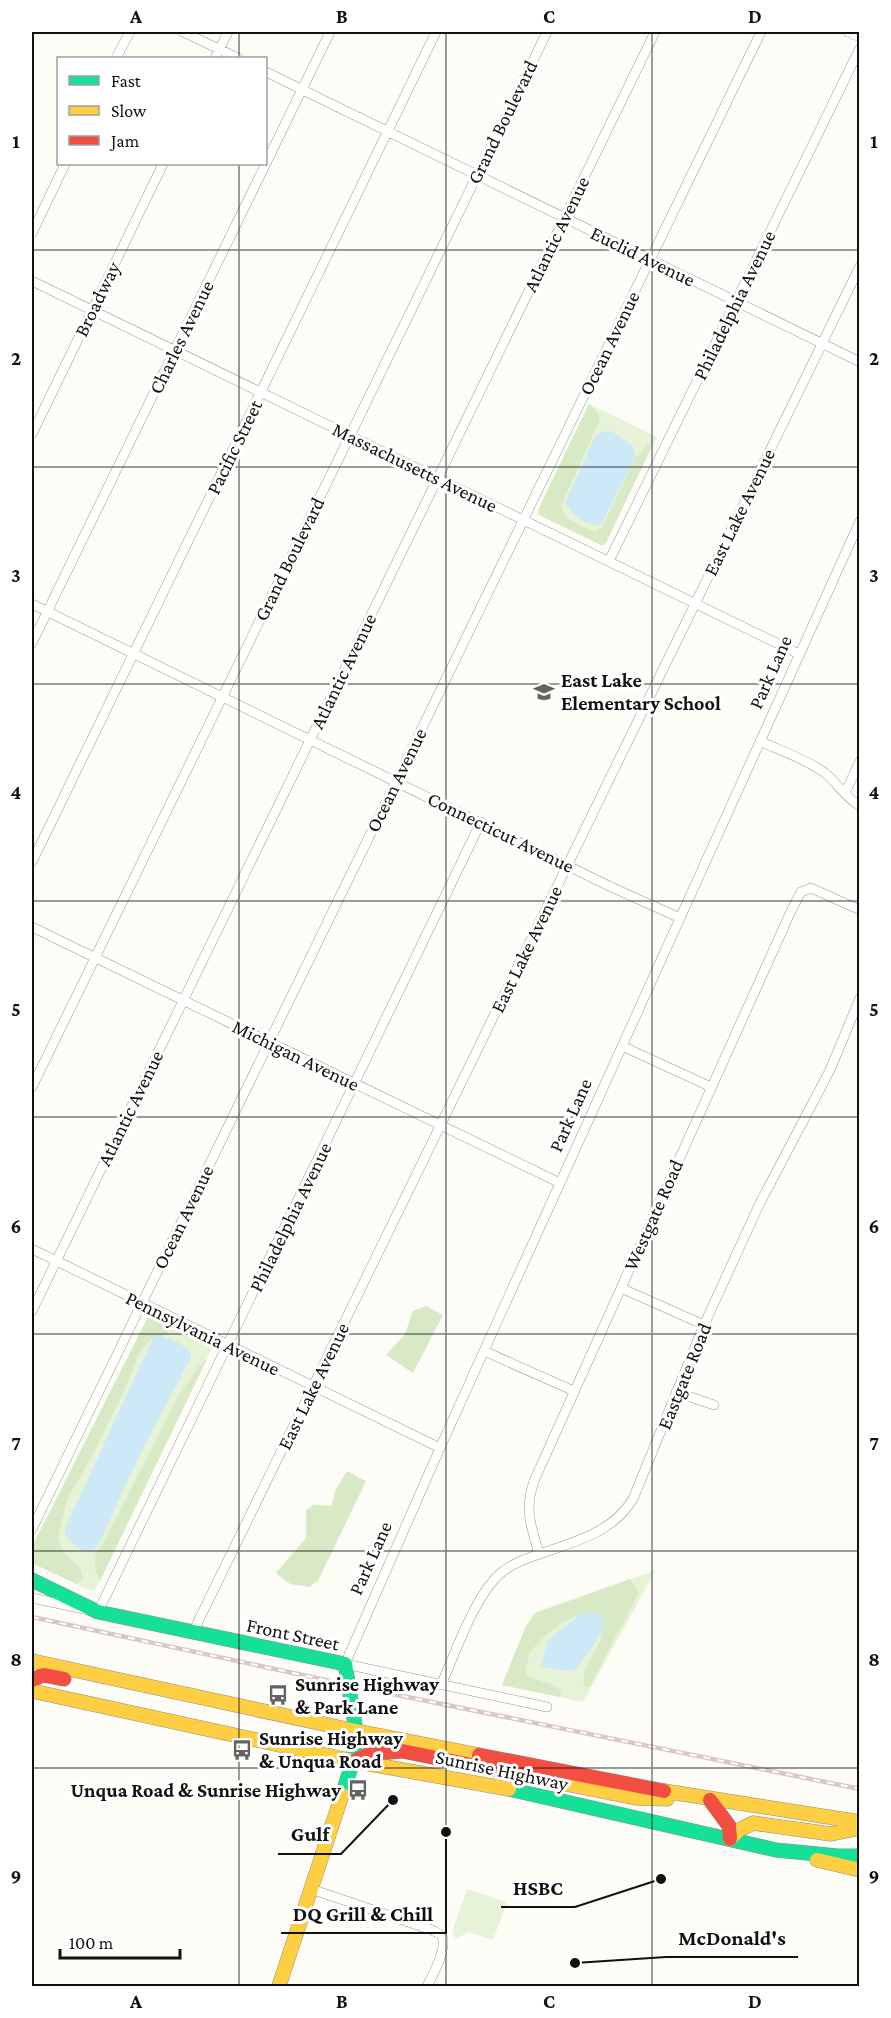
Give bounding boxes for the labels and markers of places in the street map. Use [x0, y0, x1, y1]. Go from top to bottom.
place label: East Lake Elementary School [561, 669, 721, 714]
school or university icon: East Lake Elementary School [532, 680, 556, 704]
place label: Sunrise Highway & Park Lane [295, 1673, 439, 1718]
bus stop icon: Sunrise Highway & Park Lane [266, 1683, 290, 1707]
place label: Sunrise Highway & Unqua Road [259, 1727, 403, 1772]
bus stop icon: Sunrise Highway & Unqua Road [230, 1738, 254, 1762]
bus stop icon: Unqua Road & Sunrise Highway [346, 1778, 370, 1802]
place label: Unqua Road & Sunrise Highway [70, 1779, 341, 1801]
callout: Gulf [278, 1815, 341, 1854]
callout: HSBC [501, 1868, 575, 1907]
callout: DQ Grill & Chill [281, 1894, 446, 1933]
callout: McDonald's [666, 1918, 798, 1957]

